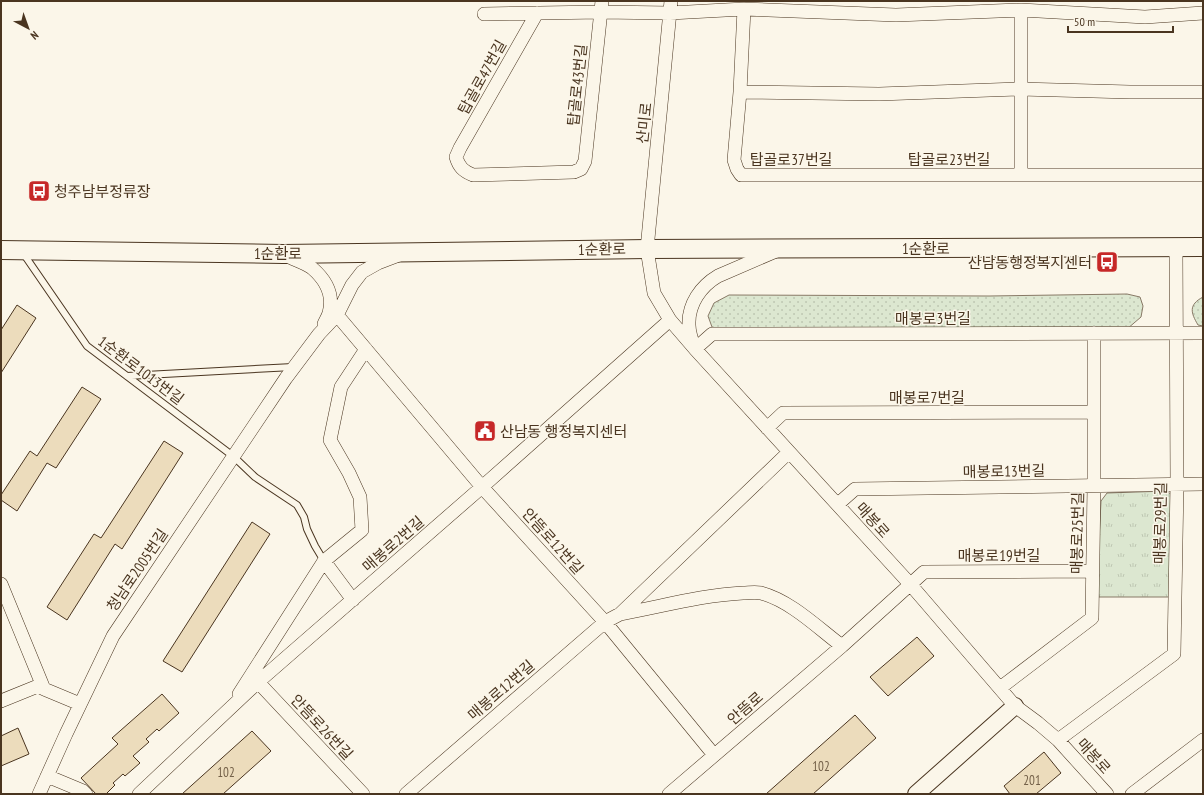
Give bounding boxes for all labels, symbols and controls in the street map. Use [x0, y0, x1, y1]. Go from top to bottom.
north arrow [8, 8, 48, 48]
scale bar [1068, 8, 1173, 34]
text: 50 m [1074, 14, 1095, 29]
text: N [28, 28, 41, 43]
street label: 탑골로47번길 [454, 36, 510, 118]
street label: 탑골로43번길 [563, 43, 591, 127]
street label: 산미로 [632, 101, 656, 145]
street label: 탑골로37번길 [750, 150, 832, 169]
street label: 탑골로23번길 [908, 150, 990, 169]
bus stop icon: 청주남부정류장 [26, 178, 52, 204]
place label: 청주남부정류장 [54, 182, 151, 201]
street label: 1순환로 [578, 239, 626, 259]
street label: 1순환로 [902, 239, 950, 258]
street label: 1순환로 [254, 244, 302, 263]
bus stop icon: 산남동행정복지센터 [1094, 249, 1120, 275]
place label: 산남동행정복지센터 [968, 253, 1092, 272]
street label: 매봉로3번길 [895, 309, 971, 328]
street label: 1순환로1013번길 [94, 331, 188, 409]
street label: 매봉로7번길 [889, 388, 965, 407]
public building icon: 산남동 행정복지센터 [472, 418, 498, 444]
place label: 산남동 행정복지센터 [500, 422, 627, 441]
street label: 매봉로13번길 [963, 461, 1045, 481]
street label: 매봉로29번길 [1150, 482, 1170, 564]
street label: 매봉로25번길 [1067, 492, 1087, 574]
street label: 매봉로 [852, 498, 894, 542]
street label: 안뜸로12번길 [518, 504, 588, 578]
street label: 매봉로2번길 [358, 512, 428, 576]
street label: 청남로2005번길 [102, 525, 172, 615]
street label: 매봉로19번길 [958, 546, 1040, 565]
street label: 매봉로12번길 [464, 656, 538, 724]
street label: 안뜸로 [723, 687, 767, 729]
street label: 안뜸로26번길 [287, 690, 357, 764]
street label: 매봉로 [1073, 734, 1115, 778]
house number: 102 [812, 758, 830, 775]
house number: 102 [217, 764, 235, 781]
house number: 201 [1023, 772, 1041, 789]

